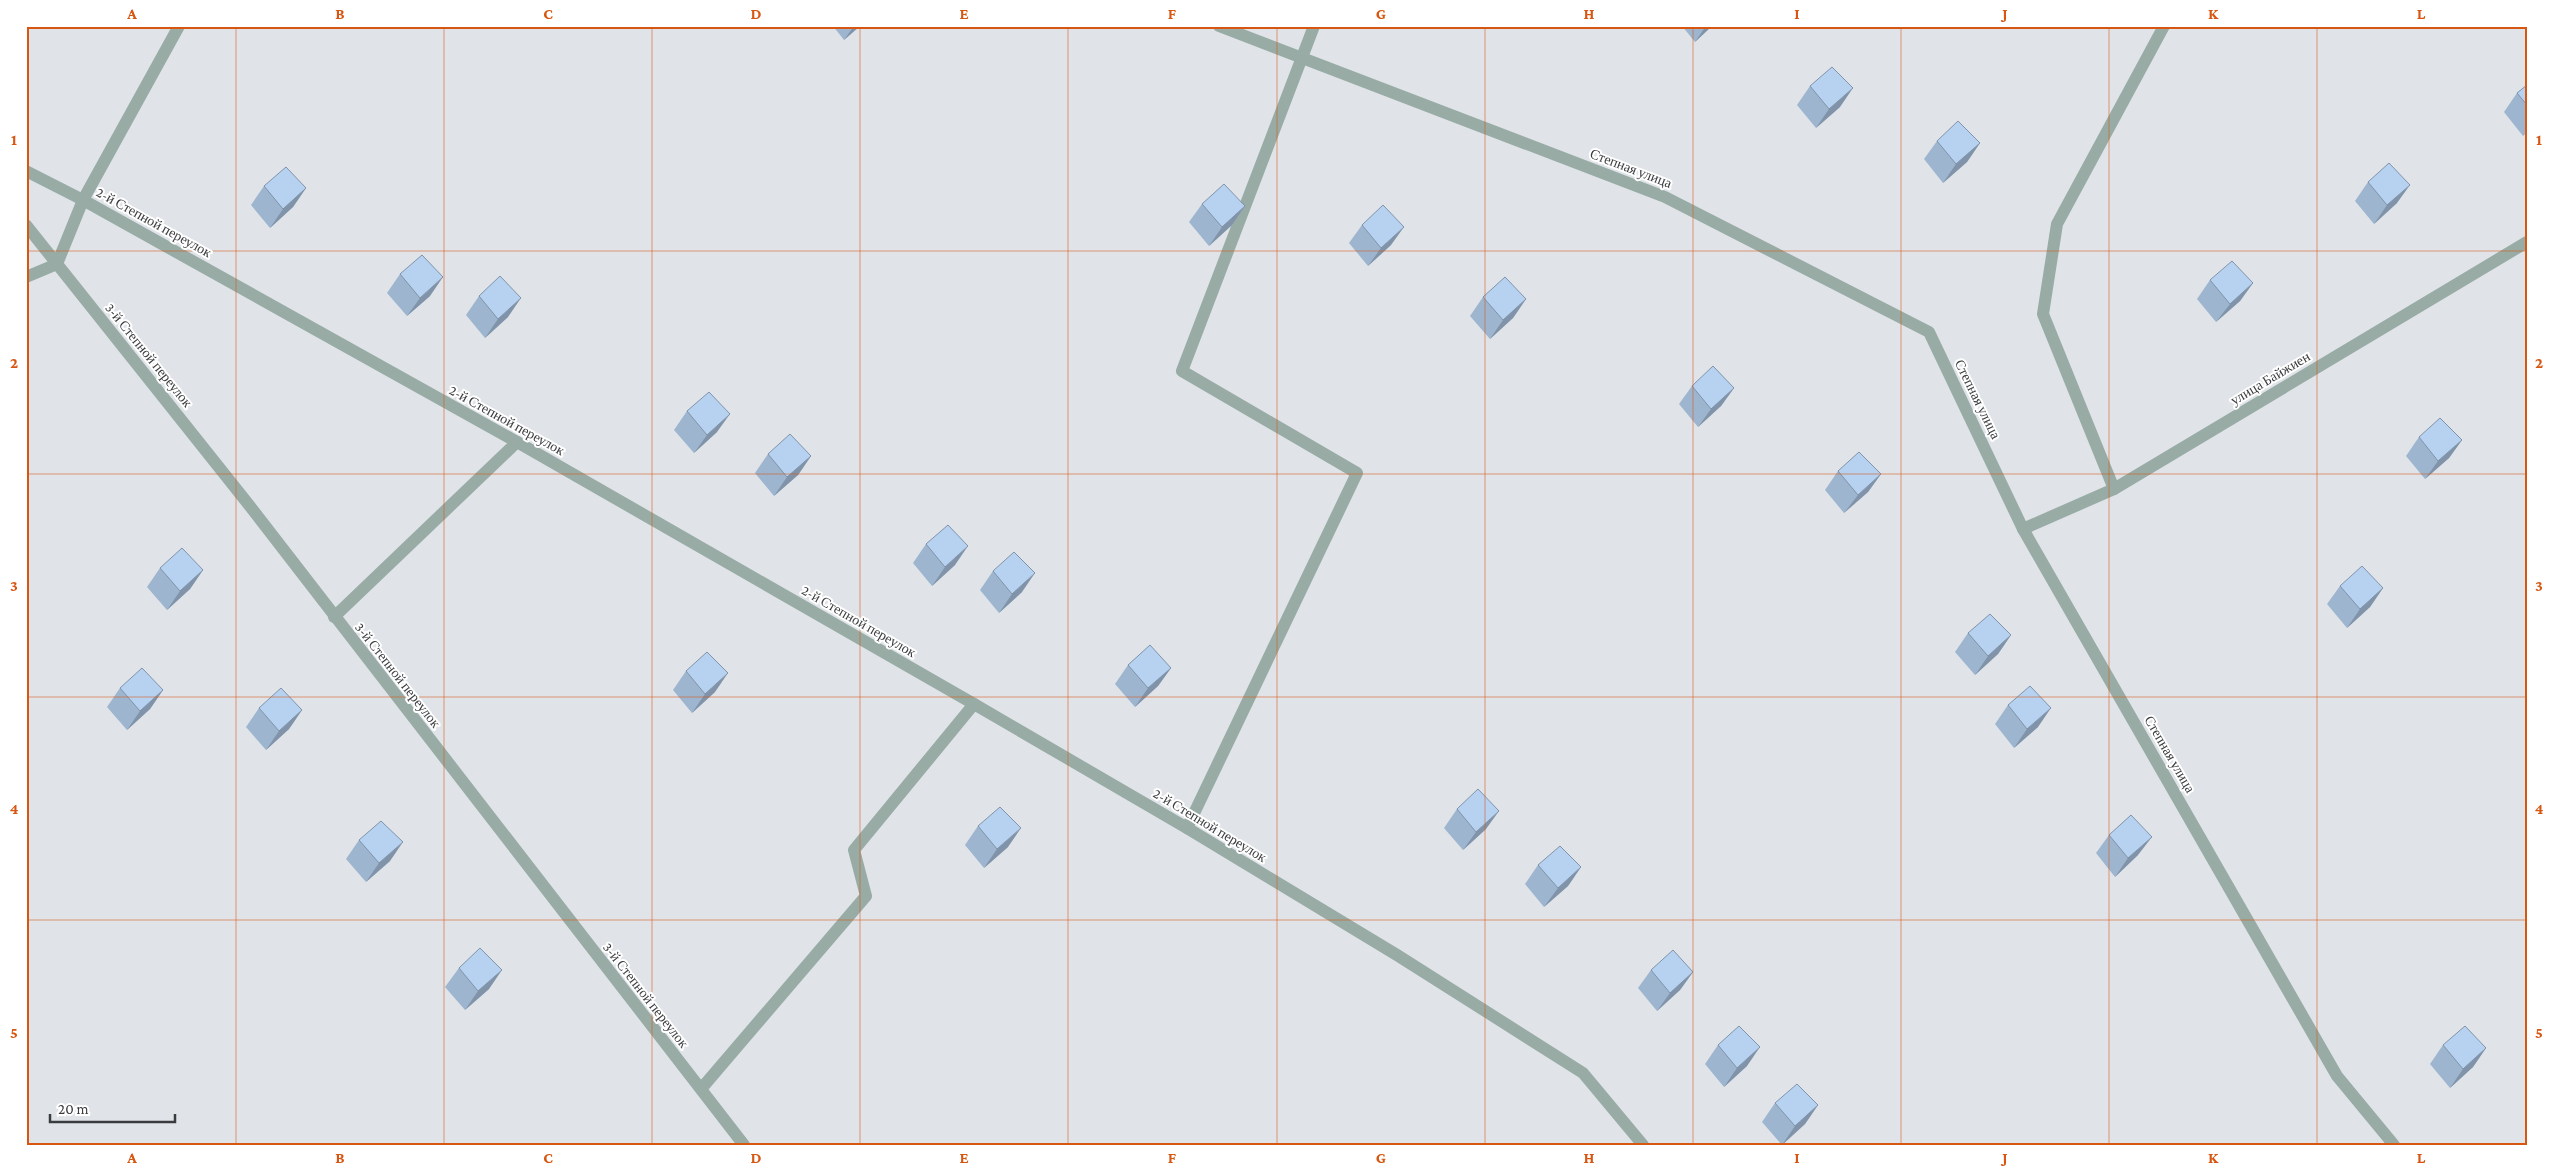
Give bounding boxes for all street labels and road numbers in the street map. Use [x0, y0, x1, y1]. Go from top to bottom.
street label: Степная улица [1588, 145, 1675, 191]
street label: 2-й Степной переулок [94, 184, 215, 260]
street label: 3-й Степной переулок [102, 300, 196, 410]
street label: улица Байжиен [2227, 348, 2313, 408]
street label: Степная улица [1952, 357, 2004, 442]
street label: 2-й Степной переулок [447, 382, 568, 458]
street label: 2-й Степной переулок [799, 582, 919, 660]
street label: 3-й Степной переулок [352, 619, 444, 731]
street label: Степная улица [2141, 713, 2199, 796]
street label: 2-й Степной переулок [1150, 785, 1270, 865]
street label: 3-й Степной переулок [600, 939, 692, 1051]

